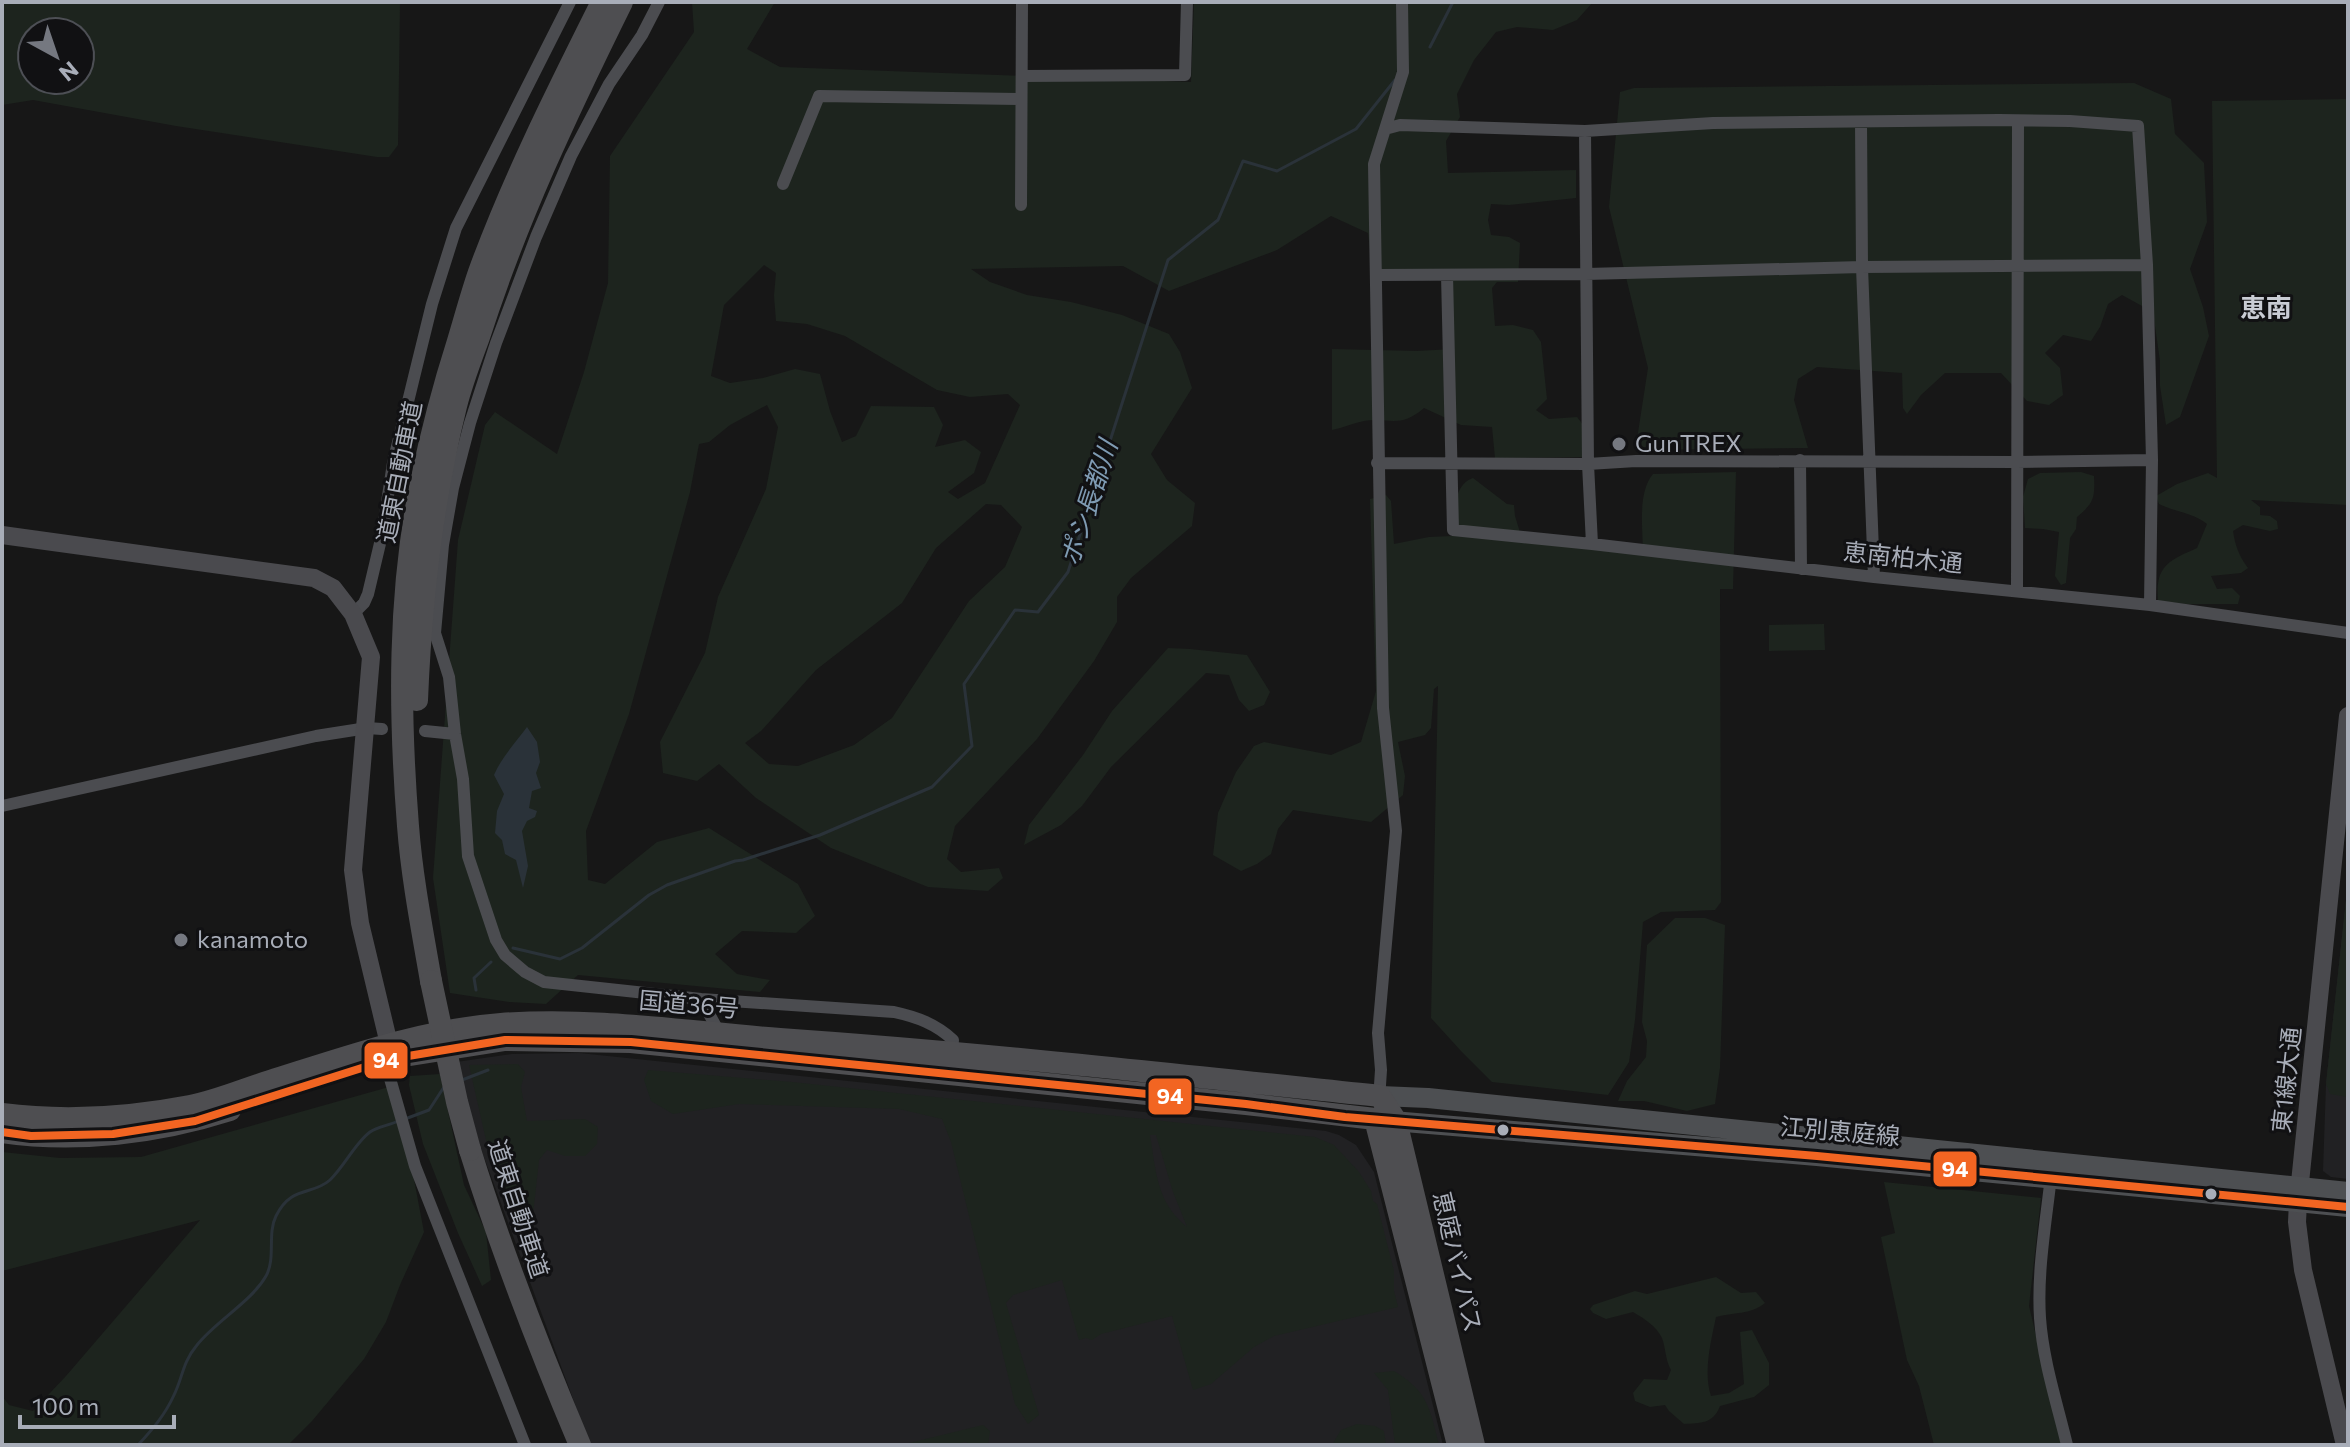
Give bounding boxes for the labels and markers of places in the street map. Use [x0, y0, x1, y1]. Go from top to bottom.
place label: GunTREX [1635, 428, 1742, 457]
marker: GunTREX [1610, 435, 1628, 453]
place label: kanamoto [197, 924, 308, 953]
marker: kanamoto [172, 931, 190, 949]
unlabelled marker [1495, 1122, 1511, 1138]
unlabelled marker [2203, 1186, 2219, 1202]

